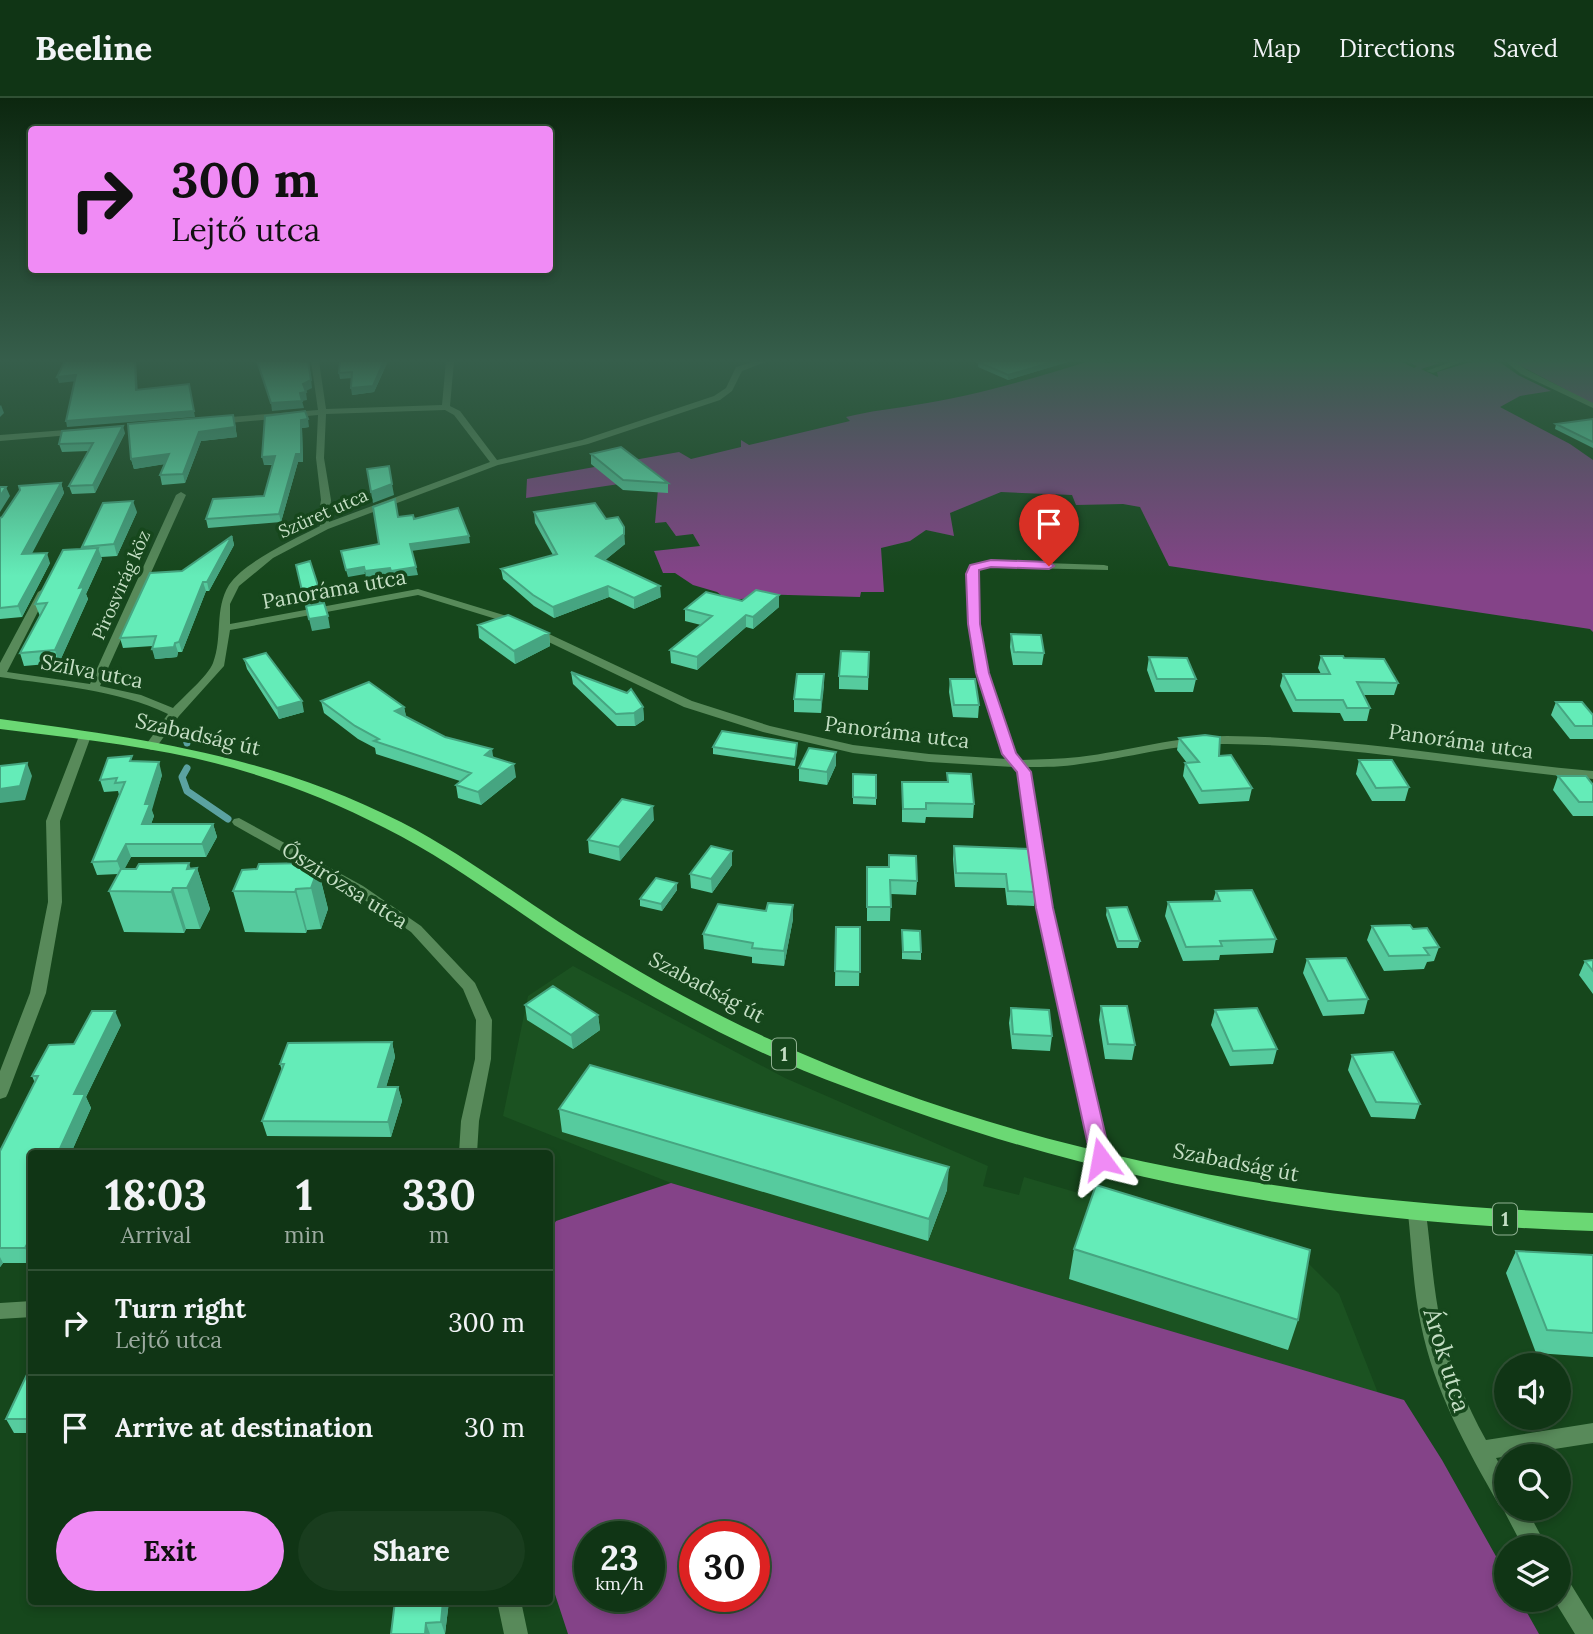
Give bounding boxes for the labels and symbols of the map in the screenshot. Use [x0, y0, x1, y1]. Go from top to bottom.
street label: Szüret utca [275, 483, 371, 543]
pin [1019, 494, 1079, 566]
street label: Pirosvirág köz [87, 527, 155, 643]
street label: Panoráma utca [260, 563, 408, 615]
street label: Szilva utca [39, 648, 146, 694]
street label: Szabadság út [133, 707, 264, 762]
street label: Panoráma utca [823, 710, 971, 754]
street label: Panoráma utca [1387, 717, 1535, 765]
street label: Őszirózsa utca [277, 835, 413, 935]
street label: Szabadság út [644, 945, 770, 1029]
road number: 1 [772, 1038, 796, 1070]
position arrow [1064, 1122, 1138, 1196]
street label: Szabadság út [1171, 1137, 1302, 1188]
road number: 1 [1493, 1204, 1517, 1234]
street label: Árok utca [1416, 1303, 1477, 1416]
speed limit sign: 30 [679, 1521, 770, 1612]

